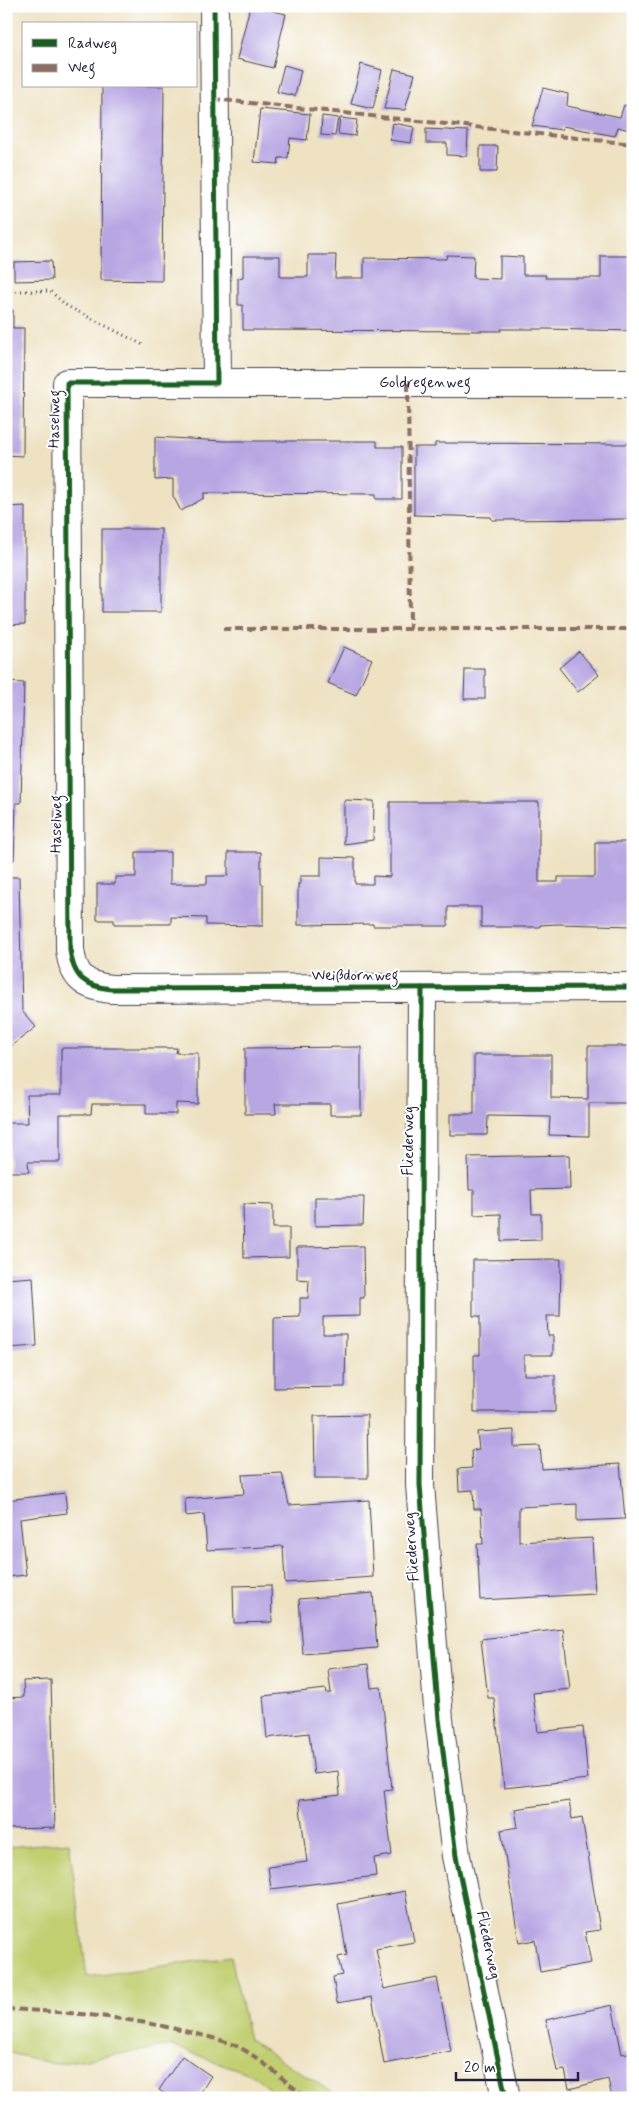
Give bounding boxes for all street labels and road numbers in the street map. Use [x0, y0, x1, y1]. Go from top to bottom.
street label: Goldregenweg [379, 373, 471, 394]
street label: Haselweg [44, 390, 67, 448]
street label: Haselweg [47, 795, 68, 853]
street label: Weißdornweg [311, 966, 399, 987]
street label: Fliederweg [399, 1106, 419, 1176]
street label: Fliederweg [400, 1512, 424, 1582]
street label: Fliederweg [471, 1909, 505, 1981]

